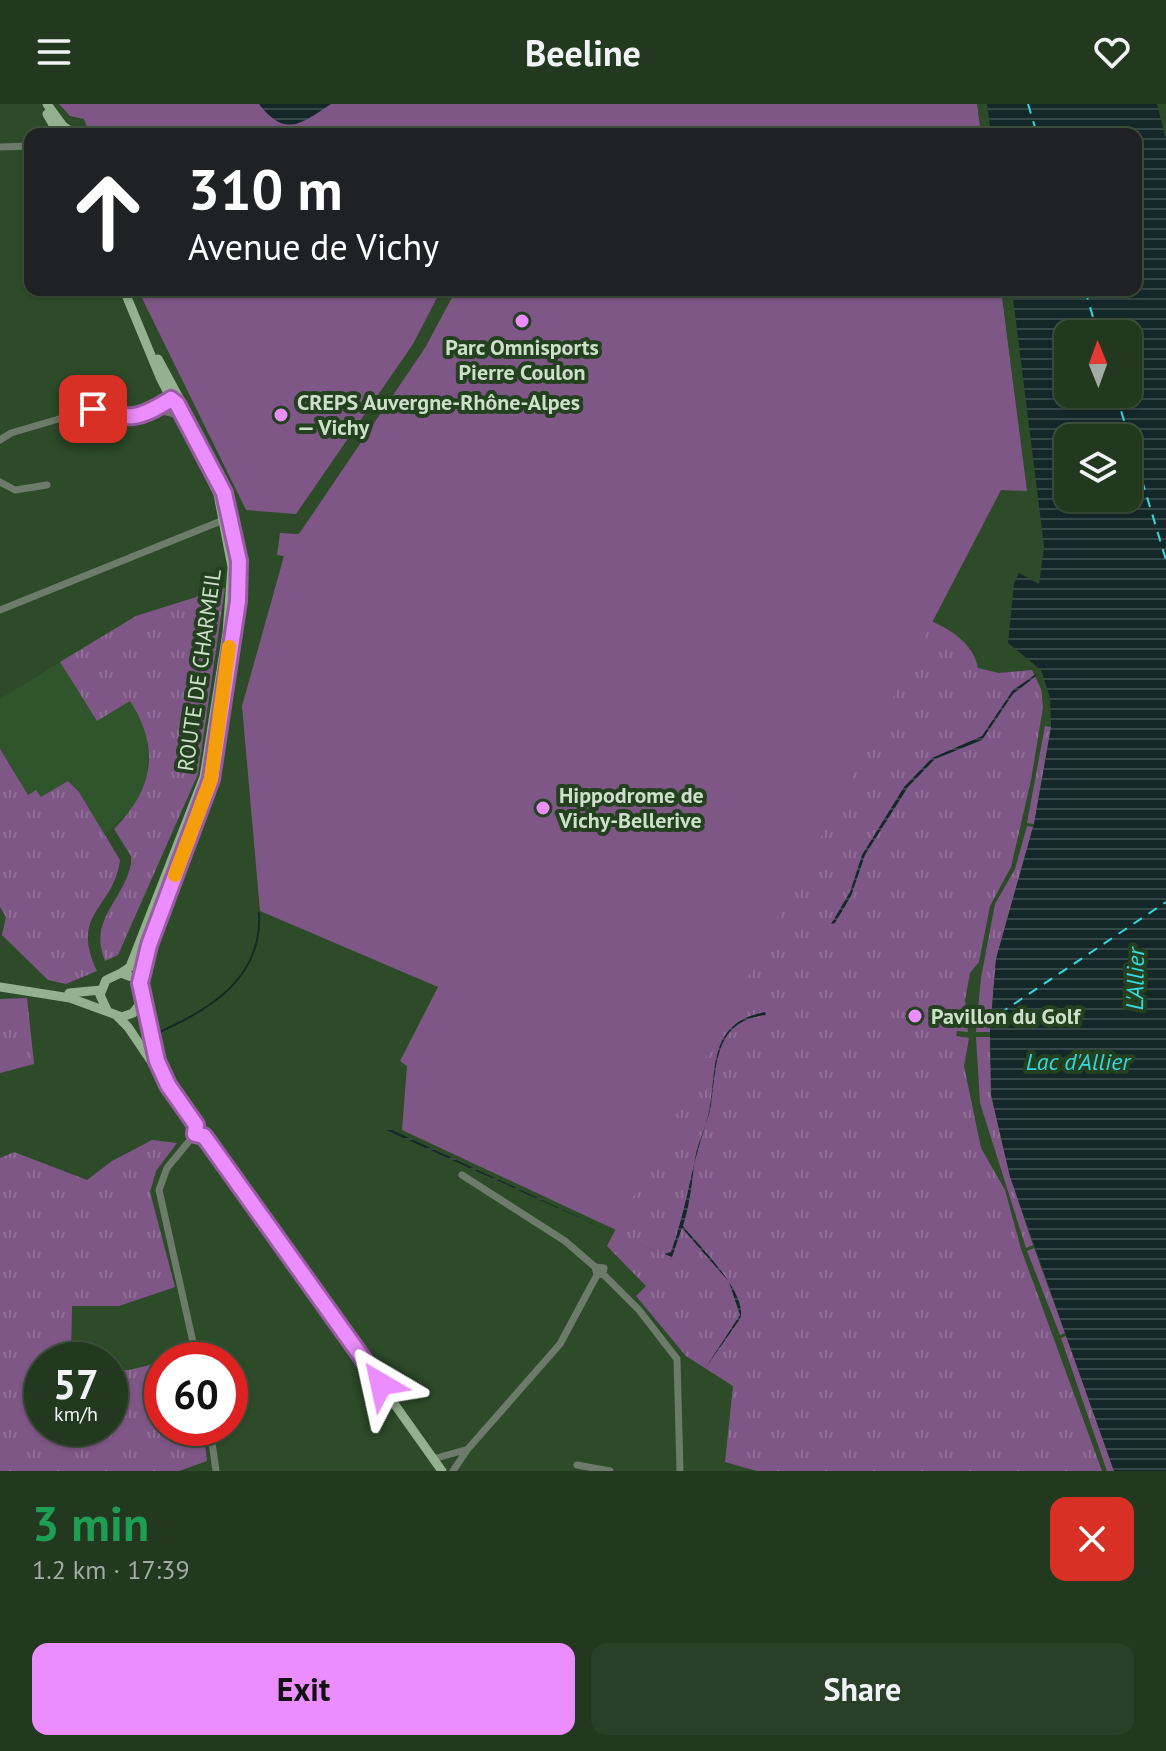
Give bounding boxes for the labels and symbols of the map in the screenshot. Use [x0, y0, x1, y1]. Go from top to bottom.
marker: Parc Omnisports Pierre Coulon [513, 312, 531, 330]
north arrow [1054, 320, 1142, 408]
place label: Parc Omnisports Pierre Coulon [445, 333, 599, 386]
pin [59, 375, 127, 443]
place label: CREPS Auvergne-Rhône-Alpes — Vichy [297, 388, 580, 441]
marker: CREPS Auvergne-Rhône-Alpes — Vichy [272, 406, 290, 424]
street label: ROUTE DE CHARMEIL [171, 567, 227, 773]
place label: Hippodrome de Vichy-Bellerive [558, 781, 704, 834]
marker: Hippodrome de Vichy-Bellerive [534, 799, 552, 817]
water label: L'Allier [1119, 945, 1151, 1011]
place label: Pavillon du Golf [931, 1002, 1082, 1030]
marker: Pavillon du Golf [906, 1007, 924, 1025]
water label: Lac d'Allier [1026, 1046, 1132, 1077]
speed limit sign: 60 [144, 1342, 248, 1446]
position arrow [339, 1342, 423, 1426]

